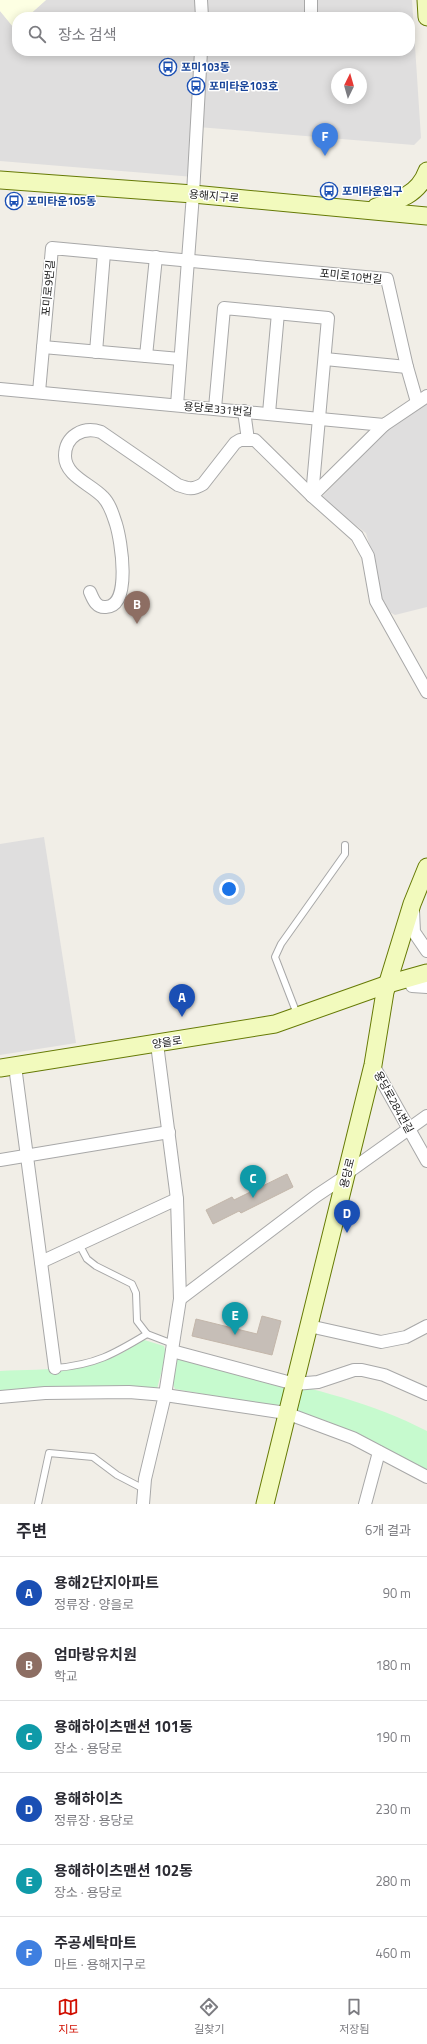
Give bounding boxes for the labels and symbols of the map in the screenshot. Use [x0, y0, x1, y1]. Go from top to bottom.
bus stop icon: 포미103동 [158, 57, 178, 77]
place label: 포미103동 [181, 59, 230, 75]
north arrow [331, 68, 367, 104]
bus stop icon: 포미타운103호 [186, 76, 206, 96]
place label: 포미타운103호 [209, 78, 278, 94]
pin: F [312, 123, 338, 156]
bus stop icon: 포미타운입구 [319, 181, 339, 201]
place label: 포미타운입구 [342, 183, 403, 199]
street label: 용해지구로 [188, 186, 240, 206]
bus stop icon: 포미타운105동 [4, 191, 24, 211]
place label: 포미타운105동 [27, 193, 96, 209]
street label: 포미로9번길 [38, 259, 58, 317]
street label: 포미로10번길 [319, 265, 383, 287]
street label: 용당로331번길 [183, 398, 253, 420]
pin: B [124, 591, 150, 624]
your location [219, 879, 239, 899]
pin: A [169, 984, 195, 1017]
street label: 양을로 [151, 1032, 183, 1052]
street label: 용당로284번길 [370, 1068, 418, 1136]
street label: 용당로 [336, 1156, 358, 1190]
pin: C [240, 1165, 266, 1198]
pin: D [334, 1200, 360, 1233]
pin: E [222, 1302, 248, 1335]

